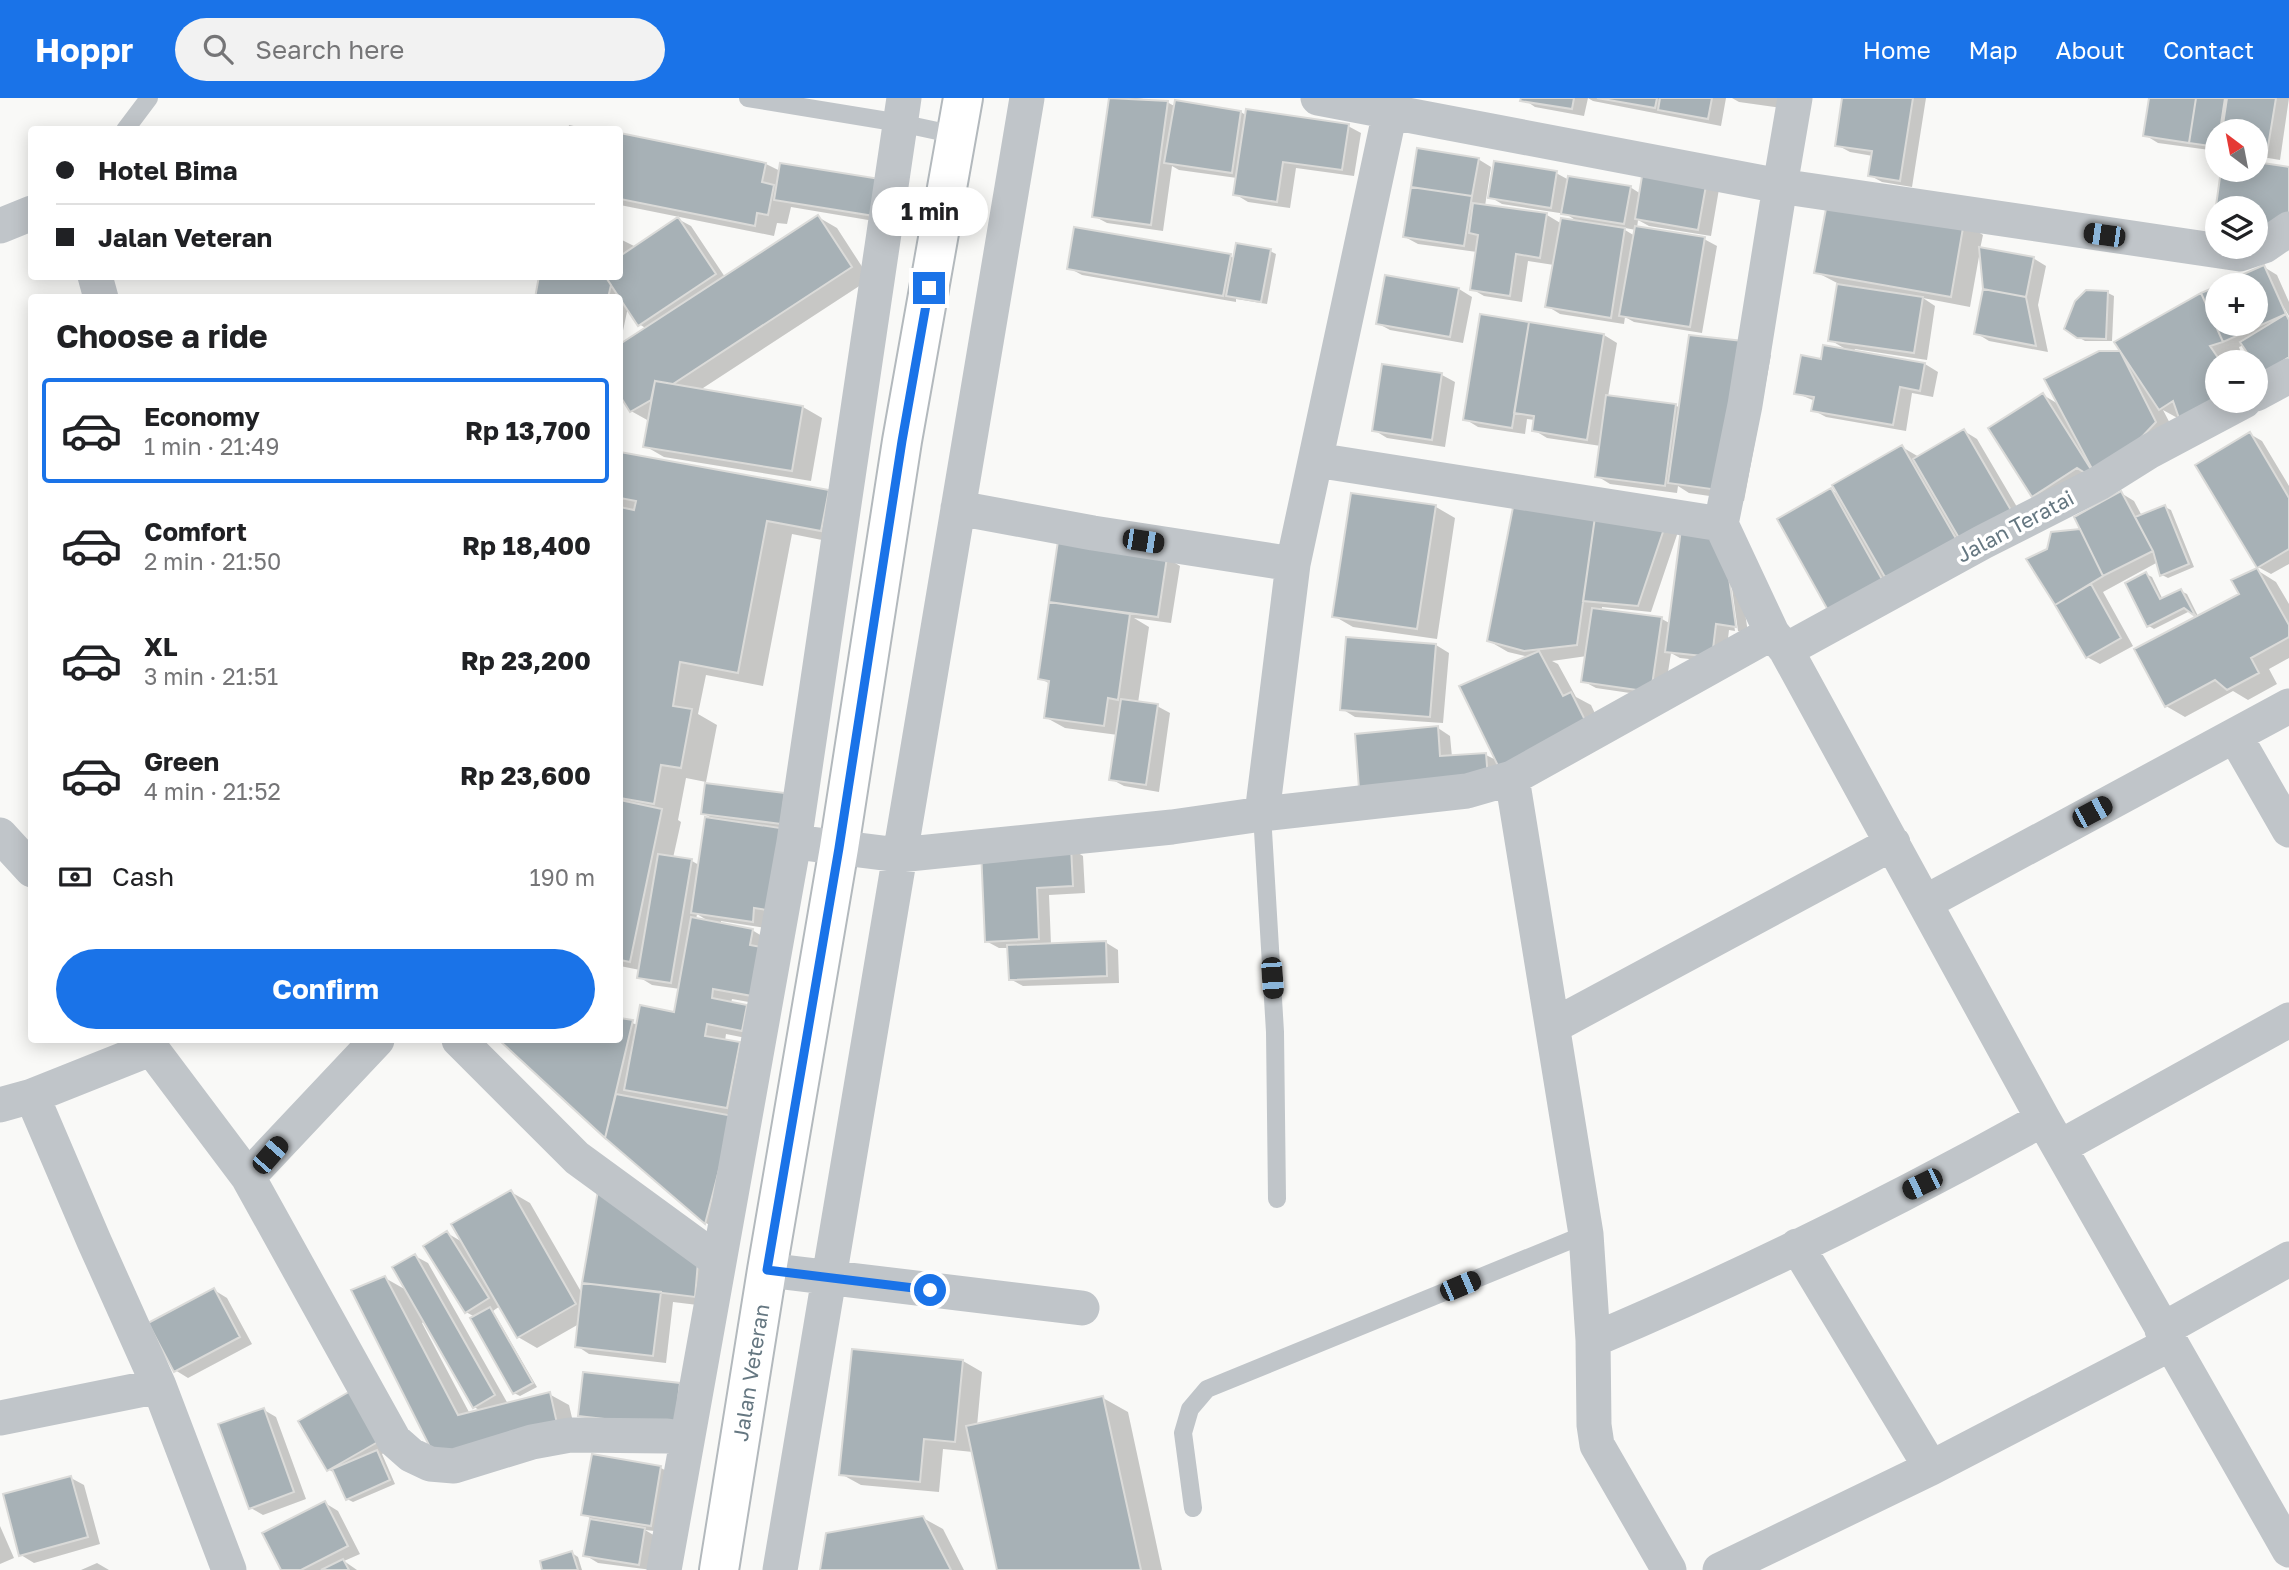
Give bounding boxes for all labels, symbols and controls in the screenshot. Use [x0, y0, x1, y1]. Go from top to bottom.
search box [175, 18, 665, 81]
text: Hoppr [35, 30, 133, 69]
icon: search [199, 30, 237, 68]
text: Search here [255, 34, 404, 65]
text: Home [1863, 35, 1931, 64]
text: Map [1969, 35, 2018, 64]
text: About [2056, 35, 2125, 64]
text: Contact [2163, 35, 2254, 64]
north arrow [2205, 119, 2268, 182]
map controls [2205, 119, 2268, 413]
text: Hotel Bima [98, 155, 237, 186]
callout: 1 min [871, 186, 987, 236]
button: layers [2205, 196, 2268, 259]
text: 1 min [901, 197, 959, 225]
text: Jalan Veteran [98, 222, 272, 253]
car [2082, 222, 2127, 248]
route end [913, 272, 945, 304]
button: + [2205, 273, 2268, 336]
text: Choose a ride [56, 317, 268, 355]
button: − [2205, 350, 2268, 413]
icon: car [60, 399, 123, 462]
text: Economy [144, 401, 260, 432]
text: Rp 13,700 [465, 415, 591, 446]
text: 1 min · 21:49 [144, 432, 279, 460]
street label: Jalan Teratai [1952, 484, 2078, 568]
icon: car [60, 514, 123, 577]
text: Comfort [144, 516, 247, 547]
car [1121, 527, 1166, 555]
text: Rp 18,400 [462, 530, 591, 561]
text: 2 min · 21:50 [144, 547, 281, 575]
icon: car [60, 629, 123, 692]
text: XL [144, 631, 178, 662]
text: Rp 23,200 [461, 645, 591, 676]
text: 3 min · 21:51 [144, 662, 278, 690]
icon: car [60, 744, 123, 807]
text: Green [144, 746, 219, 777]
text: Rp 23,600 [460, 760, 591, 791]
text: 4 min · 21:52 [144, 777, 281, 805]
car [2069, 793, 2116, 831]
icon: cash [56, 858, 94, 896]
text: Cash [112, 861, 174, 892]
text: 190 m [530, 863, 595, 891]
button: Confirm [56, 949, 595, 1029]
car [1261, 956, 1284, 1000]
car [249, 1132, 292, 1178]
car [1899, 1165, 1946, 1203]
car [1437, 1268, 1484, 1304]
route start [914, 1274, 946, 1306]
street label: Jalan Veteran [727, 1302, 774, 1443]

